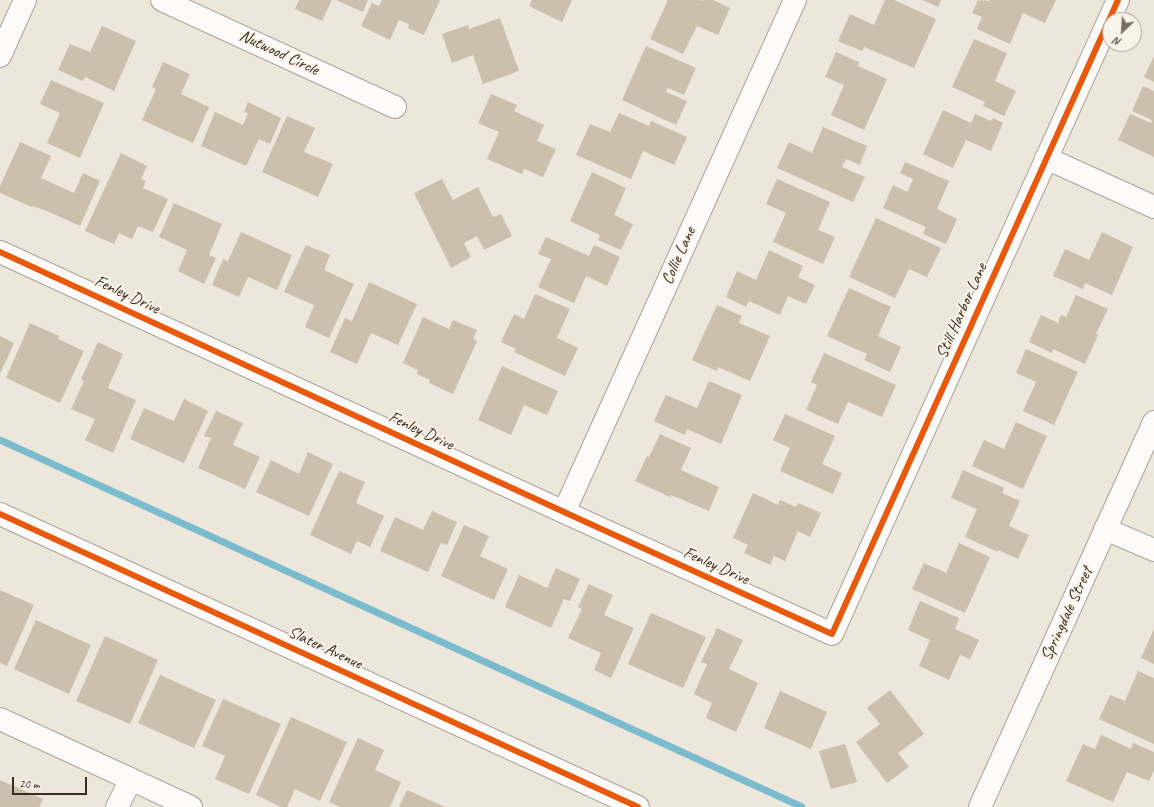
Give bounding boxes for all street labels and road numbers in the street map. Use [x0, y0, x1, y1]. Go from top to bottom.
street label: Nutwood Circle [236, 26, 322, 80]
street label: Collie Lane [657, 224, 701, 288]
street label: Still Harbor Lane [932, 260, 992, 362]
street label: Fenley Drive [91, 271, 163, 319]
street label: Fenley Drive [385, 407, 457, 455]
street label: Fenley Drive [680, 543, 752, 589]
street label: Springdale Street [1036, 564, 1098, 664]
street label: Slater Avenue [285, 622, 365, 674]

